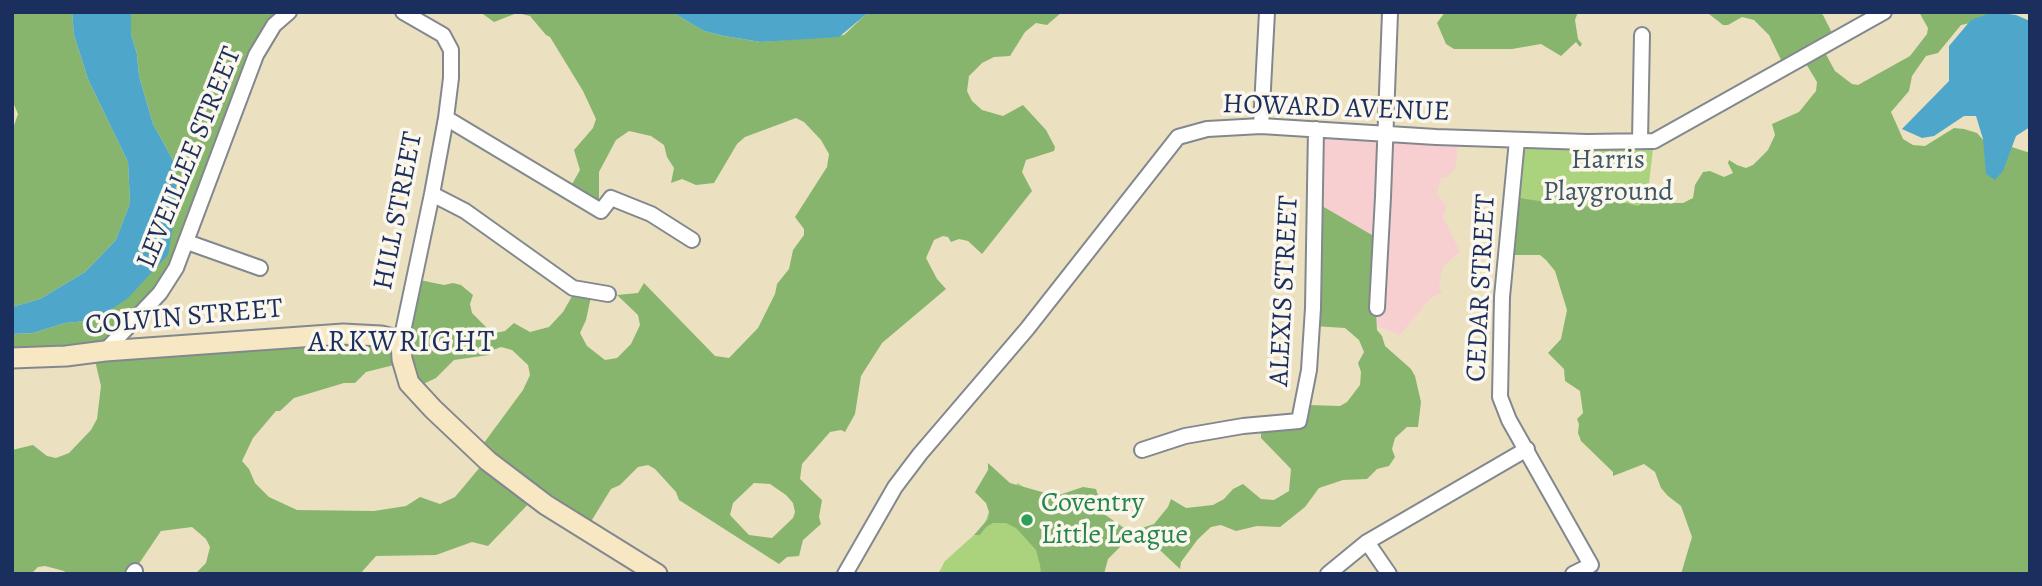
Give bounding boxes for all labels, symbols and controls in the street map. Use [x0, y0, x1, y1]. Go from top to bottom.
street label: LEVEILLEE STREET [130, 43, 250, 273]
street label: HOWARD AVENUE [1222, 88, 1450, 130]
street label: HILL STREET [367, 129, 431, 293]
park label: Harris Playground [1543, 144, 1673, 210]
street label: CEDAR STREET [1460, 193, 1504, 383]
street label: ALEXIS STREET [1263, 195, 1307, 387]
street label: COLVIN STREET [84, 293, 284, 343]
district label: ARKWRIGHT [309, 326, 495, 362]
place label: Coventry Little League [1041, 487, 1188, 553]
marker: Coventry Little League [1019, 512, 1035, 528]

